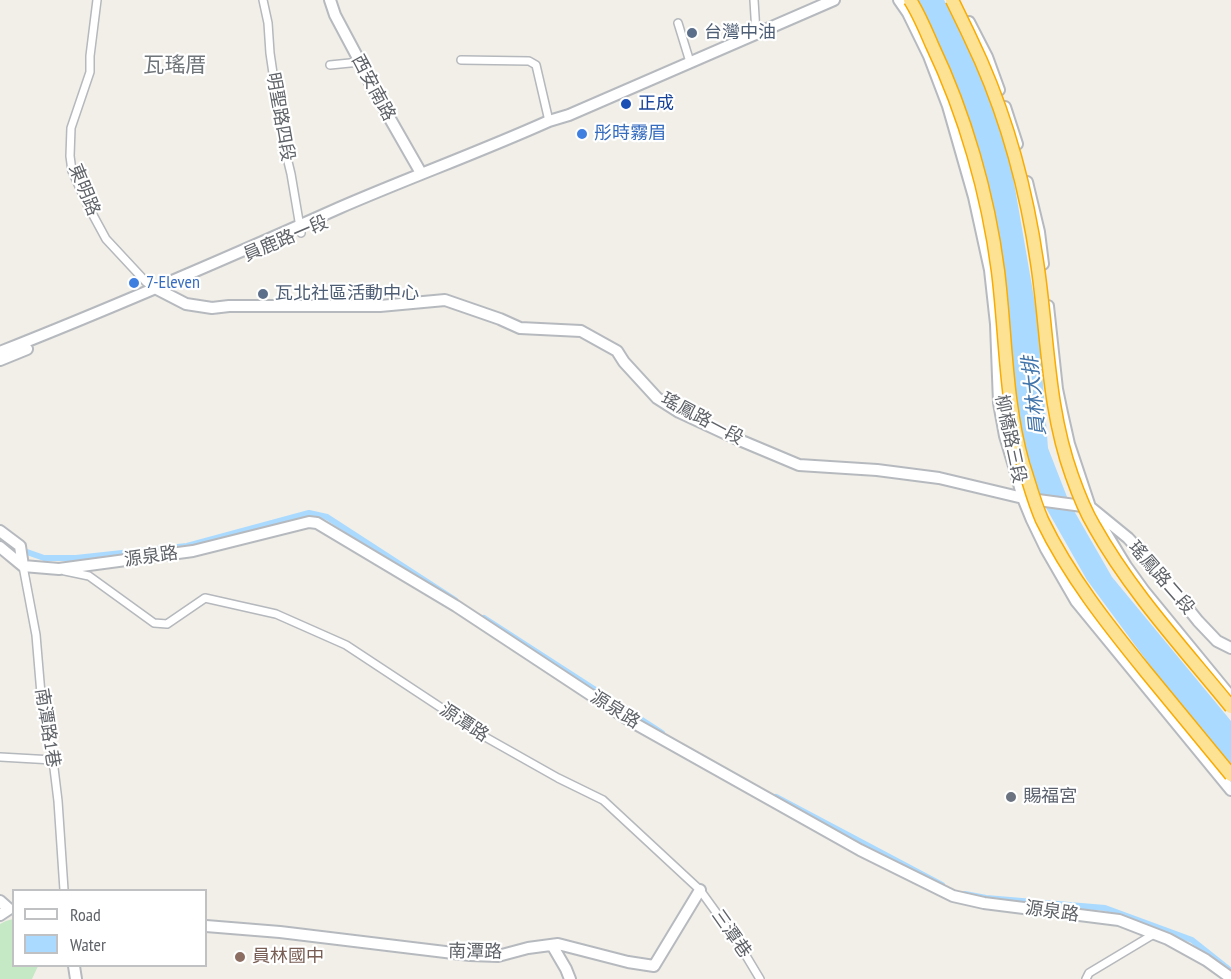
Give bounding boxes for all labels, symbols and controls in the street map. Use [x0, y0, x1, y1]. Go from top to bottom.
place label: 台灣中油 [704, 22, 776, 44]
marker: 台灣中油 [685, 26, 699, 40]
street label: 西安南路 [347, 51, 399, 125]
district label: 瓦瑤厝 [144, 53, 206, 79]
street label: 明聖路四段 [262, 71, 298, 163]
place label: 正成 [638, 93, 674, 115]
marker: 正成 [619, 97, 633, 111]
place label: 彤時霧眉 [594, 123, 666, 145]
marker: 彤時霧眉 [575, 127, 589, 141]
street label: 東明路 [64, 161, 104, 219]
street label: 員鹿路一段 [240, 211, 332, 267]
place label: 7-Eleven [146, 272, 200, 294]
marker: 7-Eleven [127, 276, 141, 290]
place label: 瓦北社區活動中心 [275, 283, 419, 305]
marker: 瓦北社區活動中心 [256, 287, 270, 301]
water label: 員林大排 [1019, 355, 1051, 437]
street label: 瑤鳳路一段 [657, 388, 747, 450]
street label: 柳橋路三段 [990, 393, 1030, 485]
street label: 瑤鳳路二段 [1123, 537, 1199, 619]
street label: 源泉路 [123, 543, 179, 571]
street label: 南潭路1巷 [30, 687, 64, 769]
street label: 源泉路 [586, 687, 644, 733]
street label: 源潭路 [435, 699, 493, 747]
place label: 賜福宮 [1023, 786, 1077, 808]
marker: 賜福宮 [1004, 790, 1018, 804]
legend [12, 889, 207, 967]
street label: 源泉路 [1024, 898, 1080, 926]
text: Road [70, 903, 101, 926]
street label: 三潭巷 [707, 906, 755, 962]
text: Water [70, 933, 106, 956]
street label: 南潭路 [448, 941, 502, 963]
place label: 員林國中 [252, 946, 324, 968]
marker: 員林國中 [233, 950, 247, 964]

